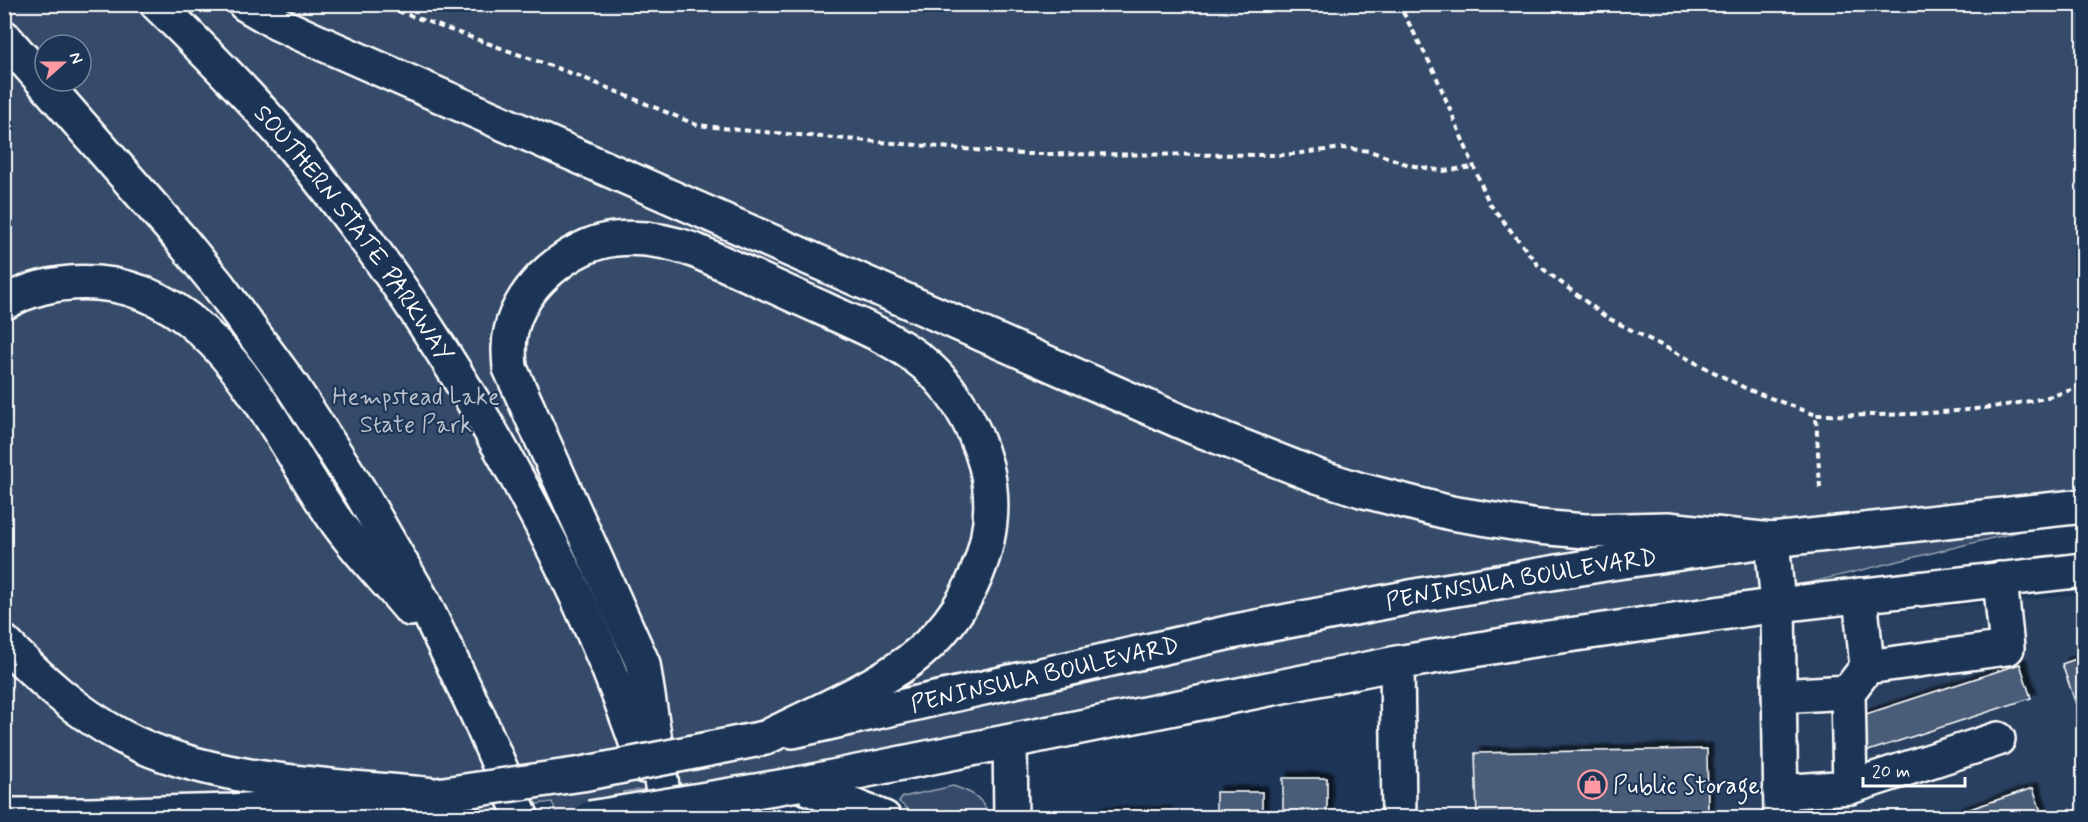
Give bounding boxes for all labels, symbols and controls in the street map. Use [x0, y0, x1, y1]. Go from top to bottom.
north arrow [33, 33, 93, 93]
text: N [64, 49, 87, 67]
street label: SOUTHERN STATE PARKWAY [246, 99, 459, 369]
park label: Hempstead Lake State Park [332, 382, 500, 441]
street label: PENINSULA BOULEVARD [1383, 543, 1659, 619]
street label: PENINSULA BOULEVARD [908, 630, 1182, 721]
scale bar [1863, 750, 1965, 788]
text: 20 m [1872, 760, 1910, 784]
shop icon: Public Storage [1576, 769, 1608, 801]
place label: Public Storage [1613, 771, 1760, 805]

